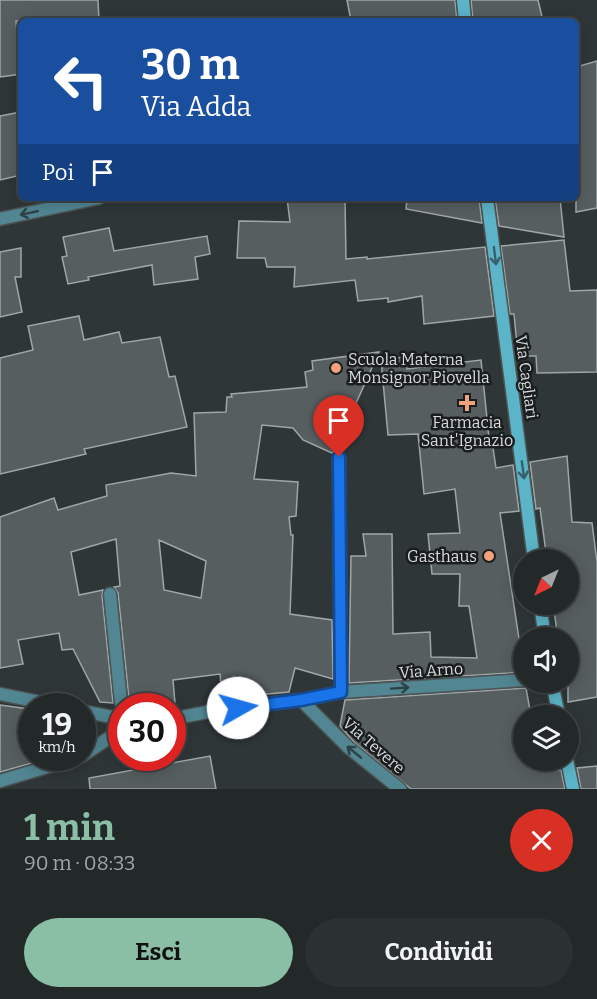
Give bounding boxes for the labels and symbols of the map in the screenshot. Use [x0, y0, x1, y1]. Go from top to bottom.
one-way arrow [20, 208, 39, 219]
one-way arrow [489, 246, 500, 265]
street label: Via Cagliari [511, 334, 542, 420]
place label: Scuola Materna Monsignor Piovella [348, 350, 490, 387]
marker: Scuola Materna Monsignor Piovella [329, 361, 343, 375]
pin [313, 395, 364, 457]
marker: Farmacia Sant'Ignazio [460, 396, 474, 410]
place label: Farmacia Sant'Ignazio [421, 413, 513, 450]
one-way arrow [517, 460, 528, 480]
place label: Gasthaus [407, 547, 477, 566]
marker: Gasthaus [482, 549, 496, 563]
north arrow [513, 549, 579, 615]
street label: Via Arno [398, 659, 464, 682]
position arrow [206, 676, 270, 740]
one-way arrow [389, 683, 409, 694]
speed limit sign: 30 [108, 693, 186, 771]
street label: Via Tevere [339, 713, 409, 778]
one-way arrow [347, 746, 363, 759]

